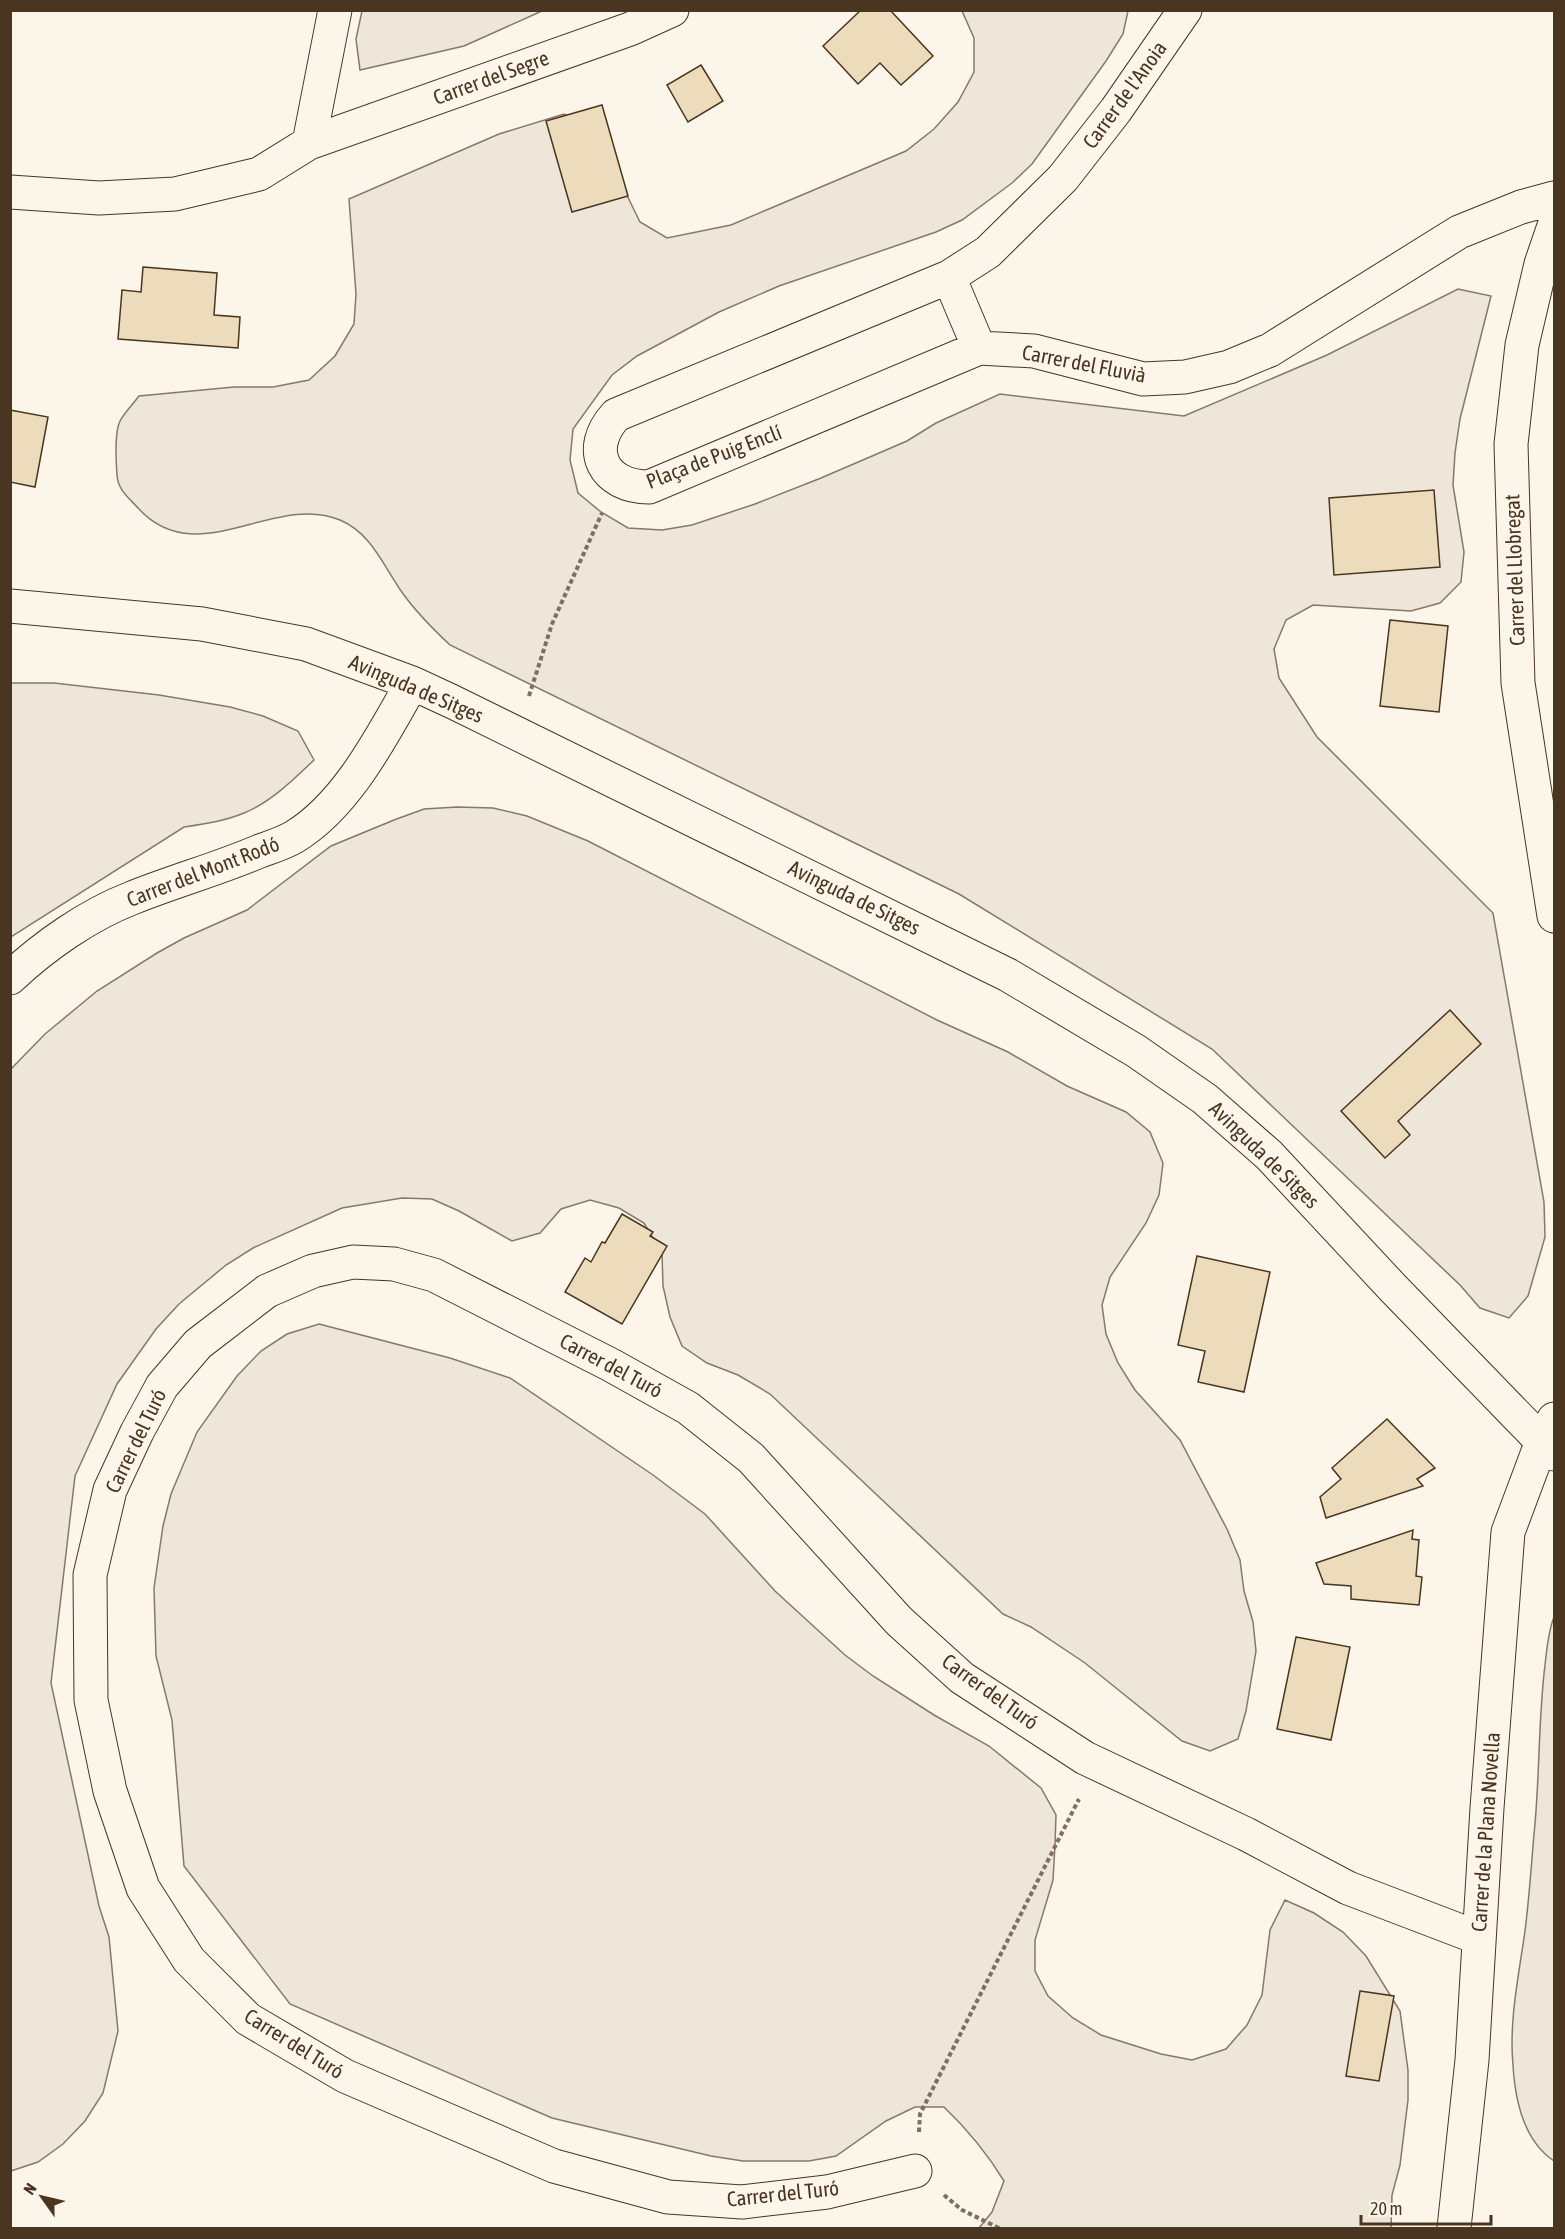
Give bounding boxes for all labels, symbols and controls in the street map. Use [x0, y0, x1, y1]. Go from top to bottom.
street label: Carrer de l'Anoia [1077, 36, 1171, 153]
street label: Carrer del Segre [430, 45, 552, 109]
street label: Carrer del Fluvià [1020, 339, 1148, 387]
street label: Plaça de Puig Enclí [643, 419, 785, 493]
street label: Carrer del Llobregat [1499, 494, 1529, 646]
street label: Avinguda de Sitges [346, 649, 487, 727]
street label: Carrer del Mont Rodó [123, 831, 282, 911]
street label: Avinguda de Sitges [785, 855, 924, 939]
street label: Avinguda de Sitges [1205, 1096, 1325, 1213]
street label: Carrer del Turó [556, 1328, 667, 1402]
street label: Carrer del Turó [100, 1385, 171, 1496]
street label: Carrer del Turó [938, 1648, 1043, 1734]
street label: Carrer de la Plana Novella [1466, 1731, 1504, 1933]
street label: Carrer del Turó [240, 2003, 349, 2083]
north arrow [12, 2167, 72, 2227]
street label: Carrer del Turó [726, 2175, 840, 2211]
text: N [19, 2180, 40, 2198]
scale bar [1361, 2188, 1492, 2226]
text: 20 m [1370, 2198, 1402, 2219]

